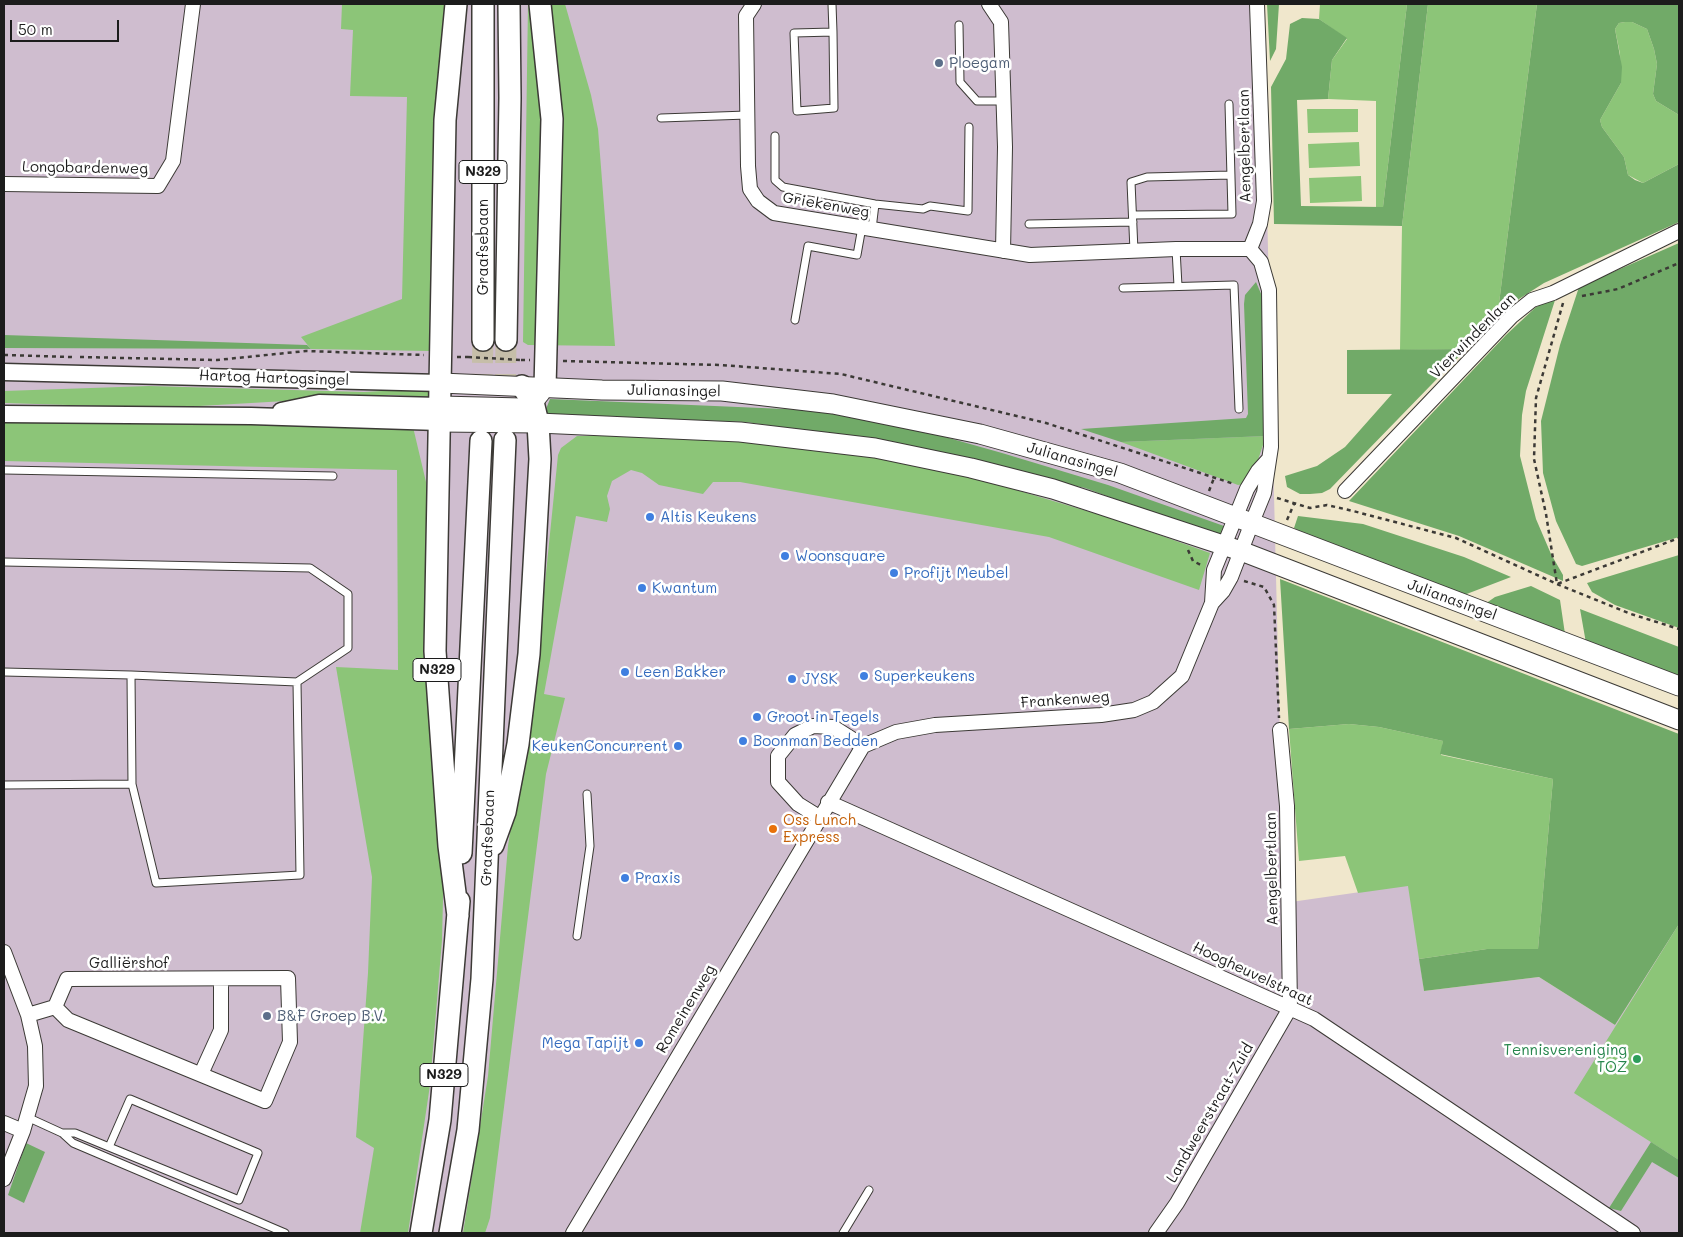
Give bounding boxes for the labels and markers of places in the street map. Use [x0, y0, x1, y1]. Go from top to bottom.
place label: Ploegam [949, 54, 1010, 72]
marker: Ploegam [933, 57, 945, 69]
place label: Altis Keukens [660, 508, 757, 526]
marker: Altis Keukens [644, 511, 656, 523]
place label: Woonsquare [795, 547, 886, 565]
marker: Woonsquare [779, 550, 791, 562]
place label: Profijt Meubel [904, 564, 1009, 582]
marker: Profijt Meubel [888, 567, 900, 579]
place label: Kwantum [652, 579, 717, 597]
marker: Kwantum [636, 582, 648, 594]
place label: Leen Bakker [635, 663, 726, 681]
marker: Leen Bakker [619, 666, 631, 678]
place label: Superkeukens [874, 667, 975, 685]
place label: JYSK [802, 670, 838, 688]
marker: Superkeukens [858, 670, 870, 682]
marker: JYSK [786, 673, 798, 685]
place label: Groot in Tegels [767, 708, 879, 726]
marker: Groot in Tegels [751, 711, 763, 723]
place label: Boonman Bedden [753, 732, 878, 750]
marker: Boonman Bedden [737, 735, 749, 747]
place label: KeukenConcurrent [532, 737, 668, 755]
marker: KeukenConcurrent [672, 740, 684, 752]
place label: Oss Lunch Express [783, 811, 856, 846]
marker: Oss Lunch Express [767, 823, 779, 835]
place label: Praxis [635, 869, 681, 887]
marker: Praxis [619, 872, 631, 884]
place label: B&F Groep B.V. [277, 1007, 386, 1025]
marker: B&F Groep B.V. [261, 1010, 273, 1022]
place label: Mega Tapijt [542, 1034, 629, 1052]
marker: Mega Tapijt [633, 1037, 645, 1049]
place label: Tennisvereniging TOZ [1504, 1041, 1627, 1076]
marker: Tennisvereniging TOZ [1631, 1053, 1643, 1065]

